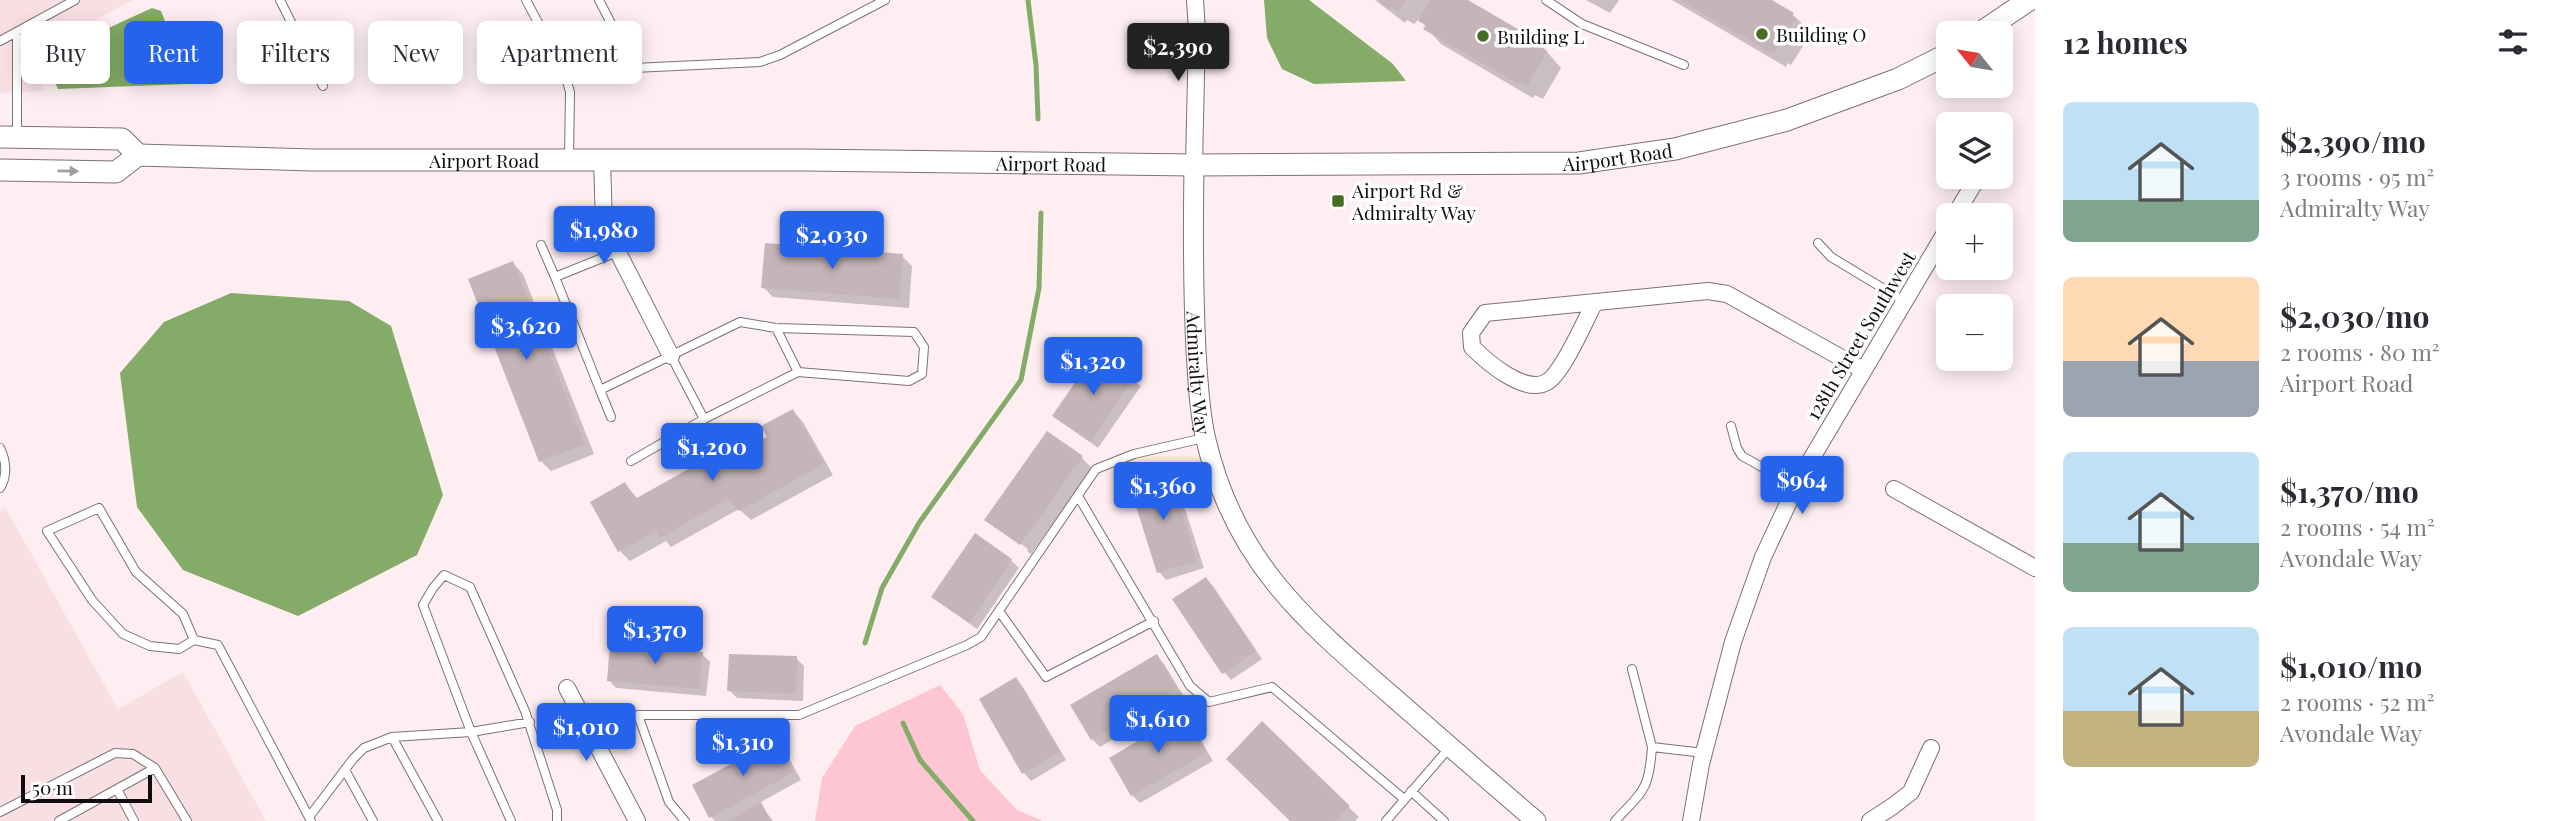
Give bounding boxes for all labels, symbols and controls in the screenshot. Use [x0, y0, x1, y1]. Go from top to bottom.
chip: Buy [21, 21, 110, 84]
chip: Rent [124, 21, 223, 84]
chip: Filters [237, 21, 354, 84]
chip: New [368, 21, 463, 84]
chip: Apartment [477, 21, 642, 84]
place label: Building O [1776, 21, 1866, 47]
north arrow [1936, 21, 2012, 98]
map controls [1936, 21, 2013, 371]
text: 12 homes [2063, 22, 2188, 62]
place label: Building L [1497, 23, 1584, 49]
icon: filters [2494, 23, 2532, 61]
pin: $2,390 [1121, 24, 1235, 83]
marker: Building O [1754, 26, 1770, 42]
marker: Building L [1475, 28, 1491, 44]
text: $2,390 [1143, 30, 1213, 61]
button: layers [1936, 112, 2013, 189]
text: $2,390/mo [2280, 121, 2426, 161]
icon: home [2119, 130, 2203, 214]
street label: Airport Road [1562, 137, 1674, 176]
street label: Airport Road [428, 147, 539, 173]
street label: Airport Road [995, 149, 1106, 177]
text: 3 rooms · 95 m² [2280, 161, 2434, 192]
one-way arrow [57, 166, 79, 177]
place label: Airport Rd & Admiralty Way [1351, 177, 1476, 225]
text: Admiralty Way [2280, 192, 2430, 223]
marker: Airport Rd & Admiralty Way [1330, 193, 1346, 209]
button: + [1936, 203, 2013, 280]
pin: $1,980 [547, 206, 661, 266]
pin: $2,030 [775, 212, 889, 271]
text: $1,980 [570, 213, 638, 244]
text: $2,030 [796, 218, 868, 249]
street label: 128th Street Southwest [1799, 245, 1921, 424]
button: − [1936, 294, 2013, 371]
text: $2,030/mo [2280, 296, 2430, 336]
pin: $3,620 [469, 302, 583, 362]
icon: home [2119, 305, 2203, 389]
text: $3,620 [491, 309, 561, 340]
street label: Admiralty Way [1181, 310, 1218, 437]
text: 2 rooms · 80 m² [2280, 336, 2440, 367]
pin: $1,320 [1036, 338, 1150, 397]
text: $1,320 [1060, 344, 1126, 375]
text: Airport Road [2280, 367, 2413, 398]
pin: $1,200 [655, 424, 769, 483]
text: $1,200 [677, 430, 747, 461]
pin: $964 [1761, 456, 1843, 516]
pin: $1,360 [1106, 462, 1220, 522]
text: $964 [1777, 463, 1827, 494]
text: $1,360 [1130, 469, 1196, 500]
text: $1,370/mo [2280, 471, 2419, 511]
icon: home [2119, 480, 2203, 564]
text: 2 rooms · 54 m² [2280, 511, 2435, 542]
text: Avondale Way [2280, 542, 2422, 573]
pin: $1,370 [598, 606, 712, 666]
text: $1,370 [623, 613, 687, 644]
text: $1,010/mo [2280, 646, 2422, 686]
icon: home [2119, 655, 2203, 739]
text: 2 rooms · 52 m² [2280, 686, 2434, 717]
pin: $1,610 [1101, 696, 1215, 755]
text: $1,610 [1126, 702, 1190, 733]
pin: $1,010 [529, 704, 643, 763]
text: $1,010 [553, 710, 619, 741]
text: Avondale Way [2280, 717, 2422, 748]
pin: $1,310 [686, 718, 800, 778]
text: $1,310 [712, 725, 774, 756]
scale bar [21, 772, 152, 804]
text: 50 m [32, 774, 73, 800]

